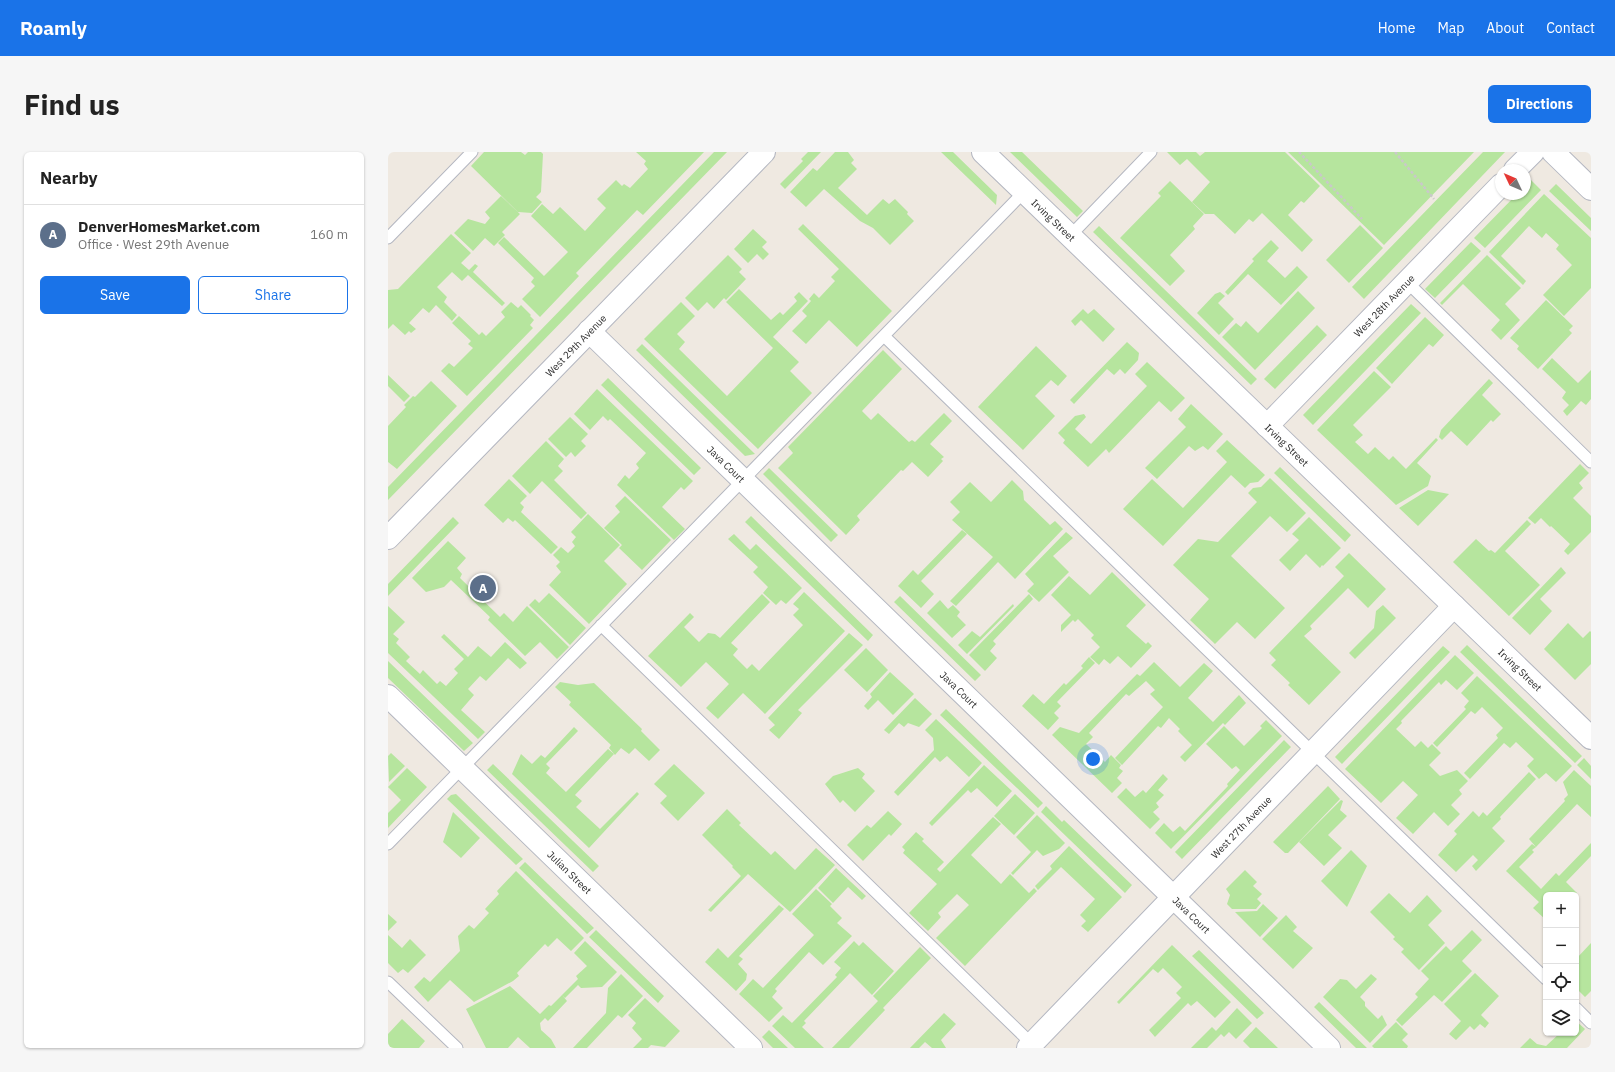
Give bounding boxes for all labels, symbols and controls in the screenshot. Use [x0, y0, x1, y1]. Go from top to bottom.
text: Roamly [20, 16, 87, 40]
text: Home [1378, 19, 1415, 37]
text: Map [1437, 19, 1464, 37]
text: About [1486, 19, 1524, 37]
text: Contact [1546, 19, 1595, 37]
button: Directions [1488, 85, 1591, 123]
text: Find us [24, 86, 120, 123]
north arrow [1495, 164, 1531, 200]
text: Nearby [40, 167, 98, 189]
street label: Irving Street [1029, 196, 1079, 244]
text: DenverHomesMarket.com [78, 217, 260, 236]
text: A [49, 226, 57, 243]
text: 160 m [310, 226, 348, 243]
text: Office · West 29th Avenue [78, 236, 229, 253]
street label: West 28th Avenue [1351, 271, 1418, 339]
button: Save [40, 276, 190, 314]
button: Share [198, 276, 348, 314]
street label: West 29th Avenue [542, 311, 609, 379]
street label: Irving Street [1262, 421, 1312, 469]
street label: Java Court [705, 443, 748, 486]
pin: A [470, 573, 496, 603]
street label: Irving Street [1495, 646, 1545, 694]
street label: Java Court [937, 668, 981, 711]
your location [1083, 749, 1103, 769]
street label: West 27th Avenue [1208, 793, 1275, 861]
street label: Julian Street [545, 848, 595, 897]
map controls [1543, 892, 1579, 1036]
button: + [1543, 892, 1579, 928]
street label: Java Court [1170, 894, 1214, 936]
button: − [1543, 928, 1579, 964]
button: locate [1543, 964, 1579, 1000]
button: layers [1543, 1000, 1579, 1036]

